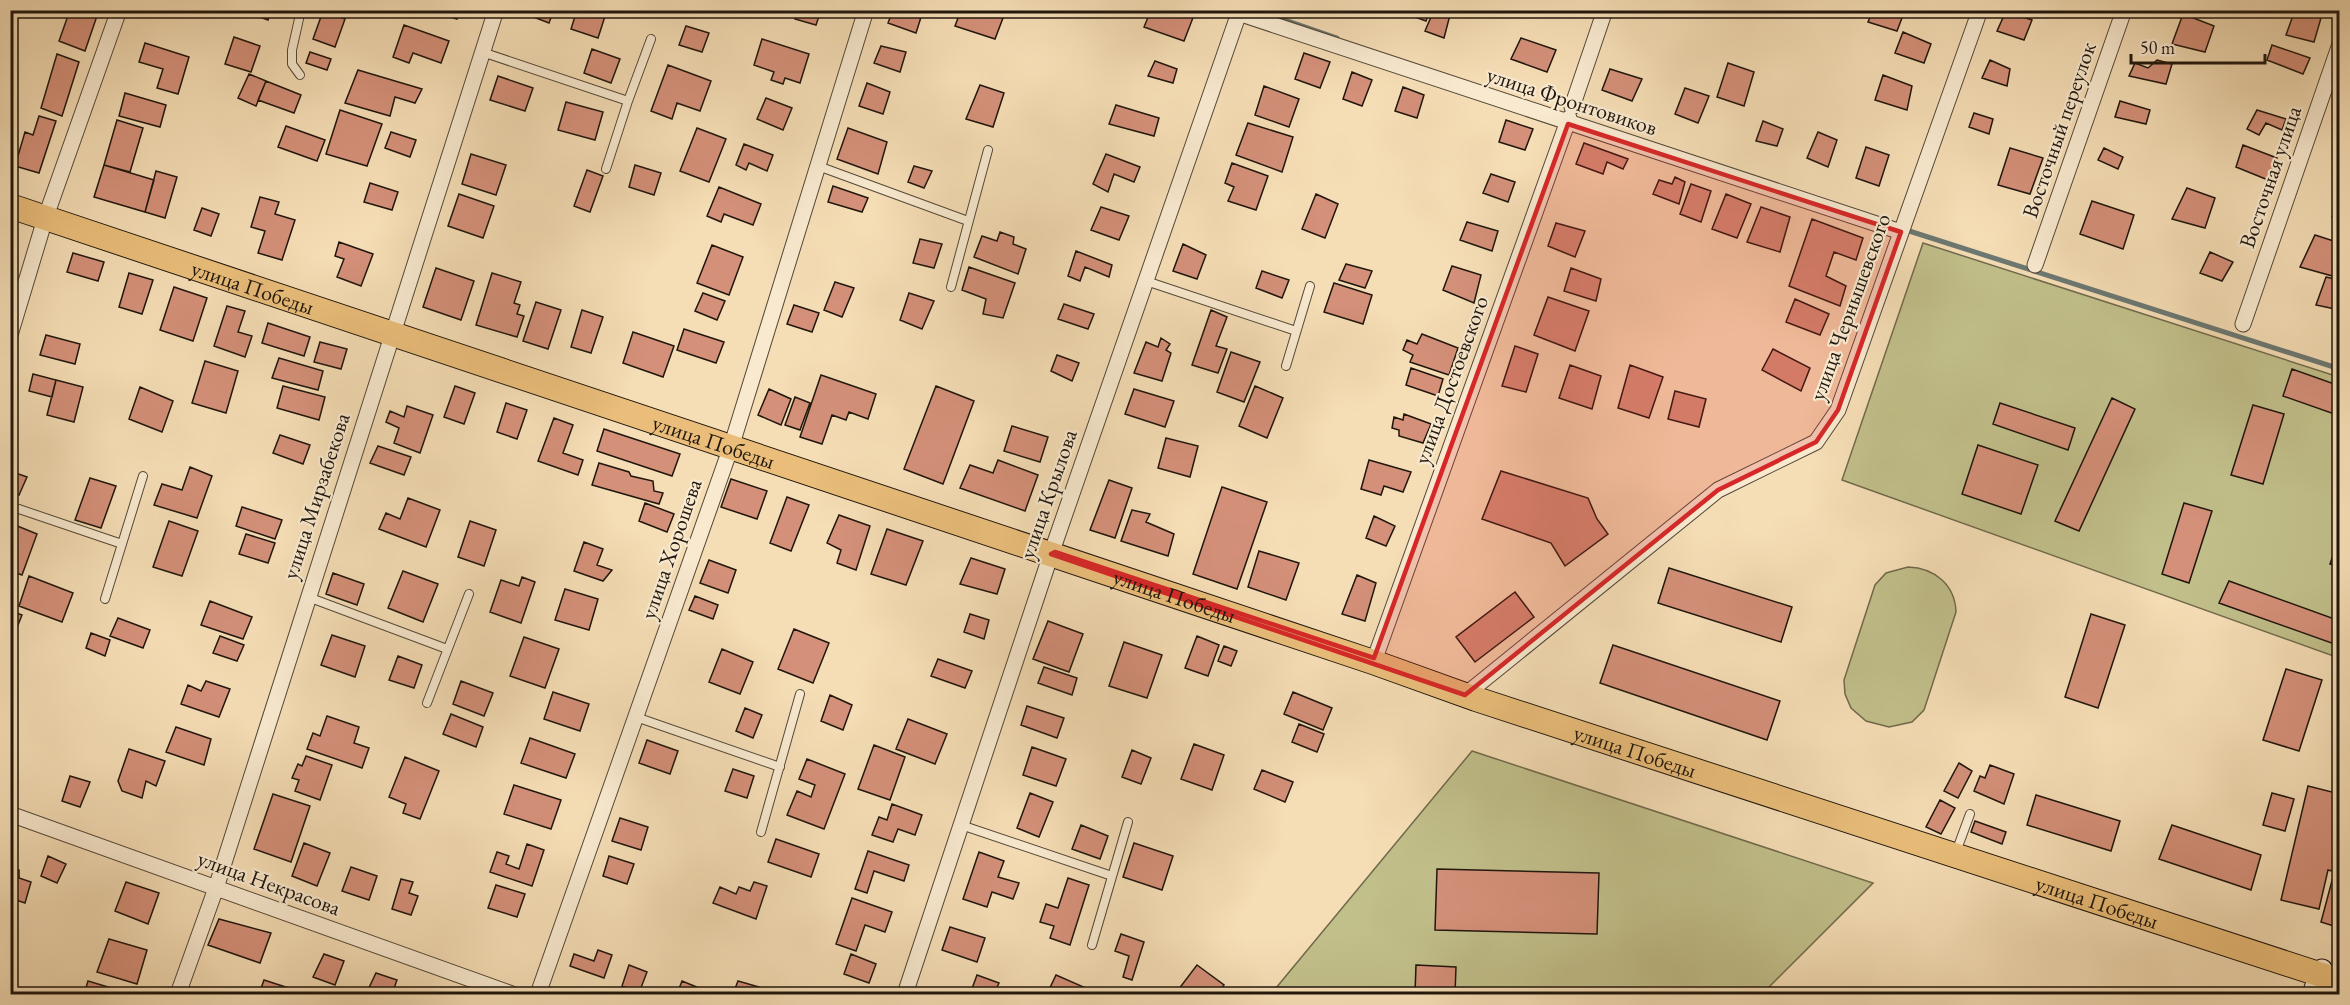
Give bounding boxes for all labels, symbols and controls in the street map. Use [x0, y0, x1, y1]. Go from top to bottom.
scale bar [2131, 27, 2264, 65]
text: 50 m [2140, 36, 2175, 59]
street label: Восточный переулок [2015, 38, 2103, 222]
street label: улица Фронтовиков [1483, 60, 1661, 142]
street label: Восточная улица [2232, 102, 2308, 252]
street label: улица Чернышевского [1803, 209, 1897, 405]
street label: улица Победы [188, 253, 318, 321]
street label: улица Достоевского [1407, 292, 1495, 468]
street label: улица Победы [649, 407, 779, 475]
street label: улица Мирзабекова [275, 409, 357, 583]
street label: улица Крылова [1012, 425, 1084, 562]
street label: улица Хорошева [633, 475, 709, 623]
street label: улица Победы [1110, 562, 1240, 630]
street label: улица Победы [1570, 717, 1700, 784]
street label: улица Некрасова [194, 844, 345, 922]
street label: улица Победы [2032, 868, 2162, 935]

